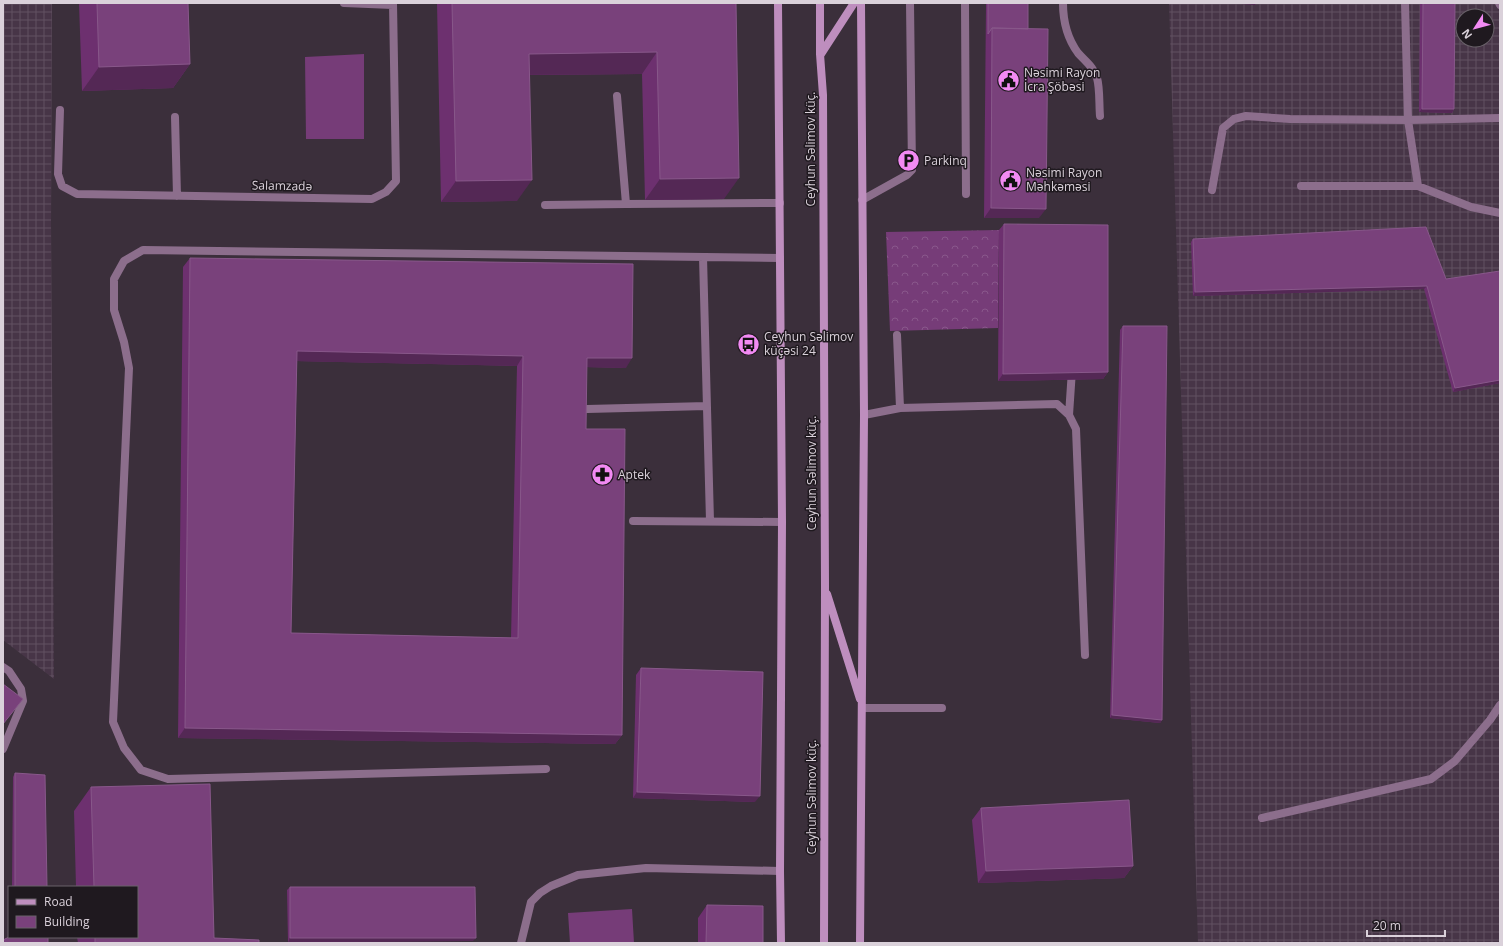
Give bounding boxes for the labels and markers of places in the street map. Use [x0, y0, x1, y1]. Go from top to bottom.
place label: Nəsimi Rayon İcra Şöbəsi [1024, 64, 1100, 95]
public building icon: Nəsimi Rayon İcra Şöbəsi [996, 67, 1022, 93]
parking icon: Parkinq [895, 148, 921, 174]
place label: Parkinq [924, 152, 967, 169]
place label: Nəsimi Rayon Məhkəməsi [1026, 164, 1102, 195]
public building icon: Nəsimi Rayon Məhkəməsi [997, 167, 1023, 193]
place label: Ceyhun Səlimov küçəsi 24 [764, 328, 853, 359]
bus stop icon: Ceyhun Səlimov küçəsi 24 [736, 331, 762, 357]
pharmacy icon: Aptek [590, 462, 616, 488]
place label: Aptek [618, 466, 651, 483]

